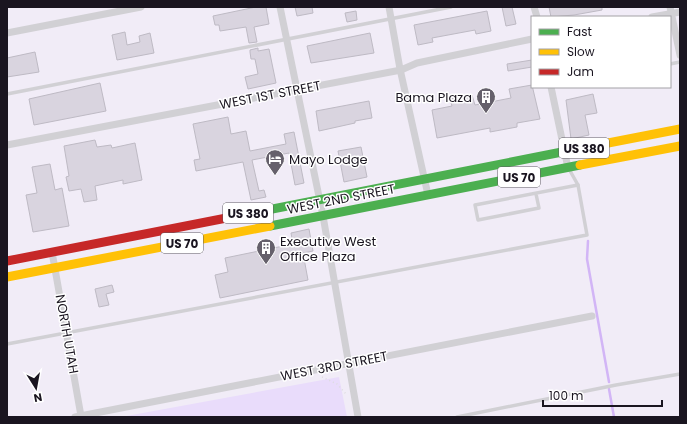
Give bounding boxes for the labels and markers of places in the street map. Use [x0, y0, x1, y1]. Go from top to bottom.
building icon: Bama Plaza [475, 86, 497, 114]
place label: Bama Plaza [395, 88, 472, 107]
hotel icon: Mayo Lodge [264, 148, 286, 176]
place label: Mayo Lodge [289, 150, 368, 169]
place label: Executive West Office Plaza [280, 232, 376, 266]
building icon: Executive West Office Plaza [255, 237, 277, 265]

